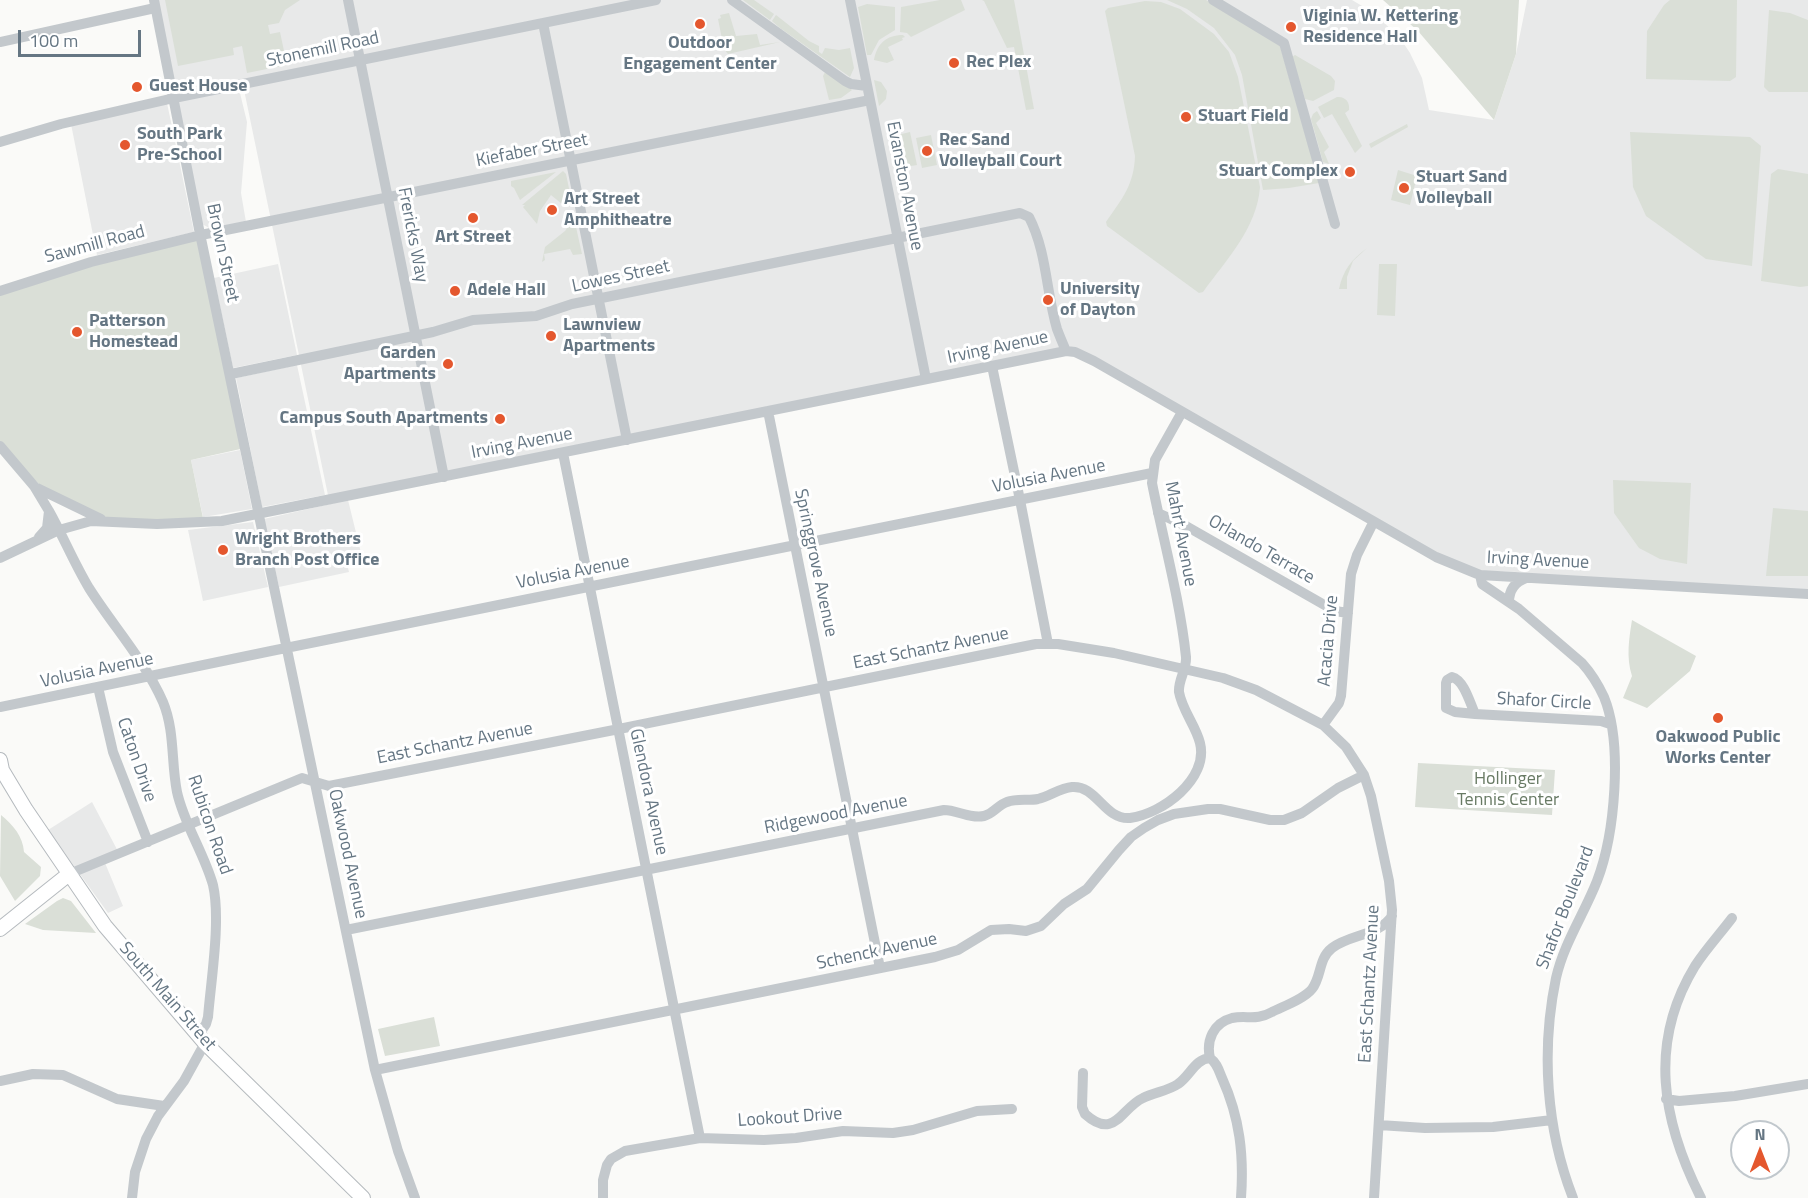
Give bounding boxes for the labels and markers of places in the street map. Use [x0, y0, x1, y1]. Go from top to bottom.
place label: Viginia W. Kettering Residence Hall [1303, 6, 1458, 48]
marker: Outdoor Engagement Center [693, 17, 707, 31]
marker: Viginia W. Kettering Residence Hall [1284, 20, 1298, 34]
place label: Outdoor Engagement Center [623, 33, 777, 76]
place label: Rec Plex [966, 52, 1031, 74]
marker: Rec Plex [947, 56, 961, 70]
place label: Guest House [149, 76, 247, 98]
marker: Guest House [130, 80, 144, 94]
place label: Stuart Field [1198, 106, 1289, 128]
marker: Stuart Field [1179, 110, 1193, 124]
place label: South Park Pre-School [137, 124, 222, 166]
place label: Rec Sand Volleyball Court [939, 130, 1062, 172]
marker: South Park Pre-School [118, 138, 132, 152]
marker: Rec Sand Volleyball Court [920, 144, 934, 158]
place label: Stuart Complex [1219, 161, 1338, 183]
marker: Stuart Complex [1343, 165, 1357, 179]
place label: Stuart Sand Volleyball [1416, 167, 1507, 210]
marker: Stuart Sand Volleyball [1397, 181, 1411, 195]
place label: Art Street Amphitheatre [564, 189, 672, 232]
marker: Art Street Amphitheatre [545, 203, 559, 217]
marker: Art Street [466, 211, 480, 225]
place label: Art Street [435, 227, 511, 249]
place label: University of Dayton [1060, 279, 1140, 322]
place label: Adele Hall [467, 280, 546, 302]
marker: Adele Hall [448, 284, 462, 298]
marker: University of Dayton [1041, 293, 1055, 307]
place label: Patterson Homestead [89, 311, 178, 354]
place label: Lawnview Apartments [563, 315, 655, 358]
marker: Patterson Homestead [70, 325, 84, 339]
marker: Lawnview Apartments [544, 329, 558, 343]
place label: Garden Apartments [344, 343, 436, 386]
marker: Garden Apartments [441, 357, 455, 371]
place label: Campus South Apartments [280, 408, 488, 430]
marker: Campus South Apartments [493, 412, 507, 426]
place label: Wright Brothers Branch Post Office [235, 529, 379, 572]
marker: Wright Brothers Branch Post Office [216, 543, 230, 557]
marker: Oakwood Public Works Center [1711, 711, 1725, 725]
place label: Oakwood Public Works Center [1656, 727, 1780, 770]

